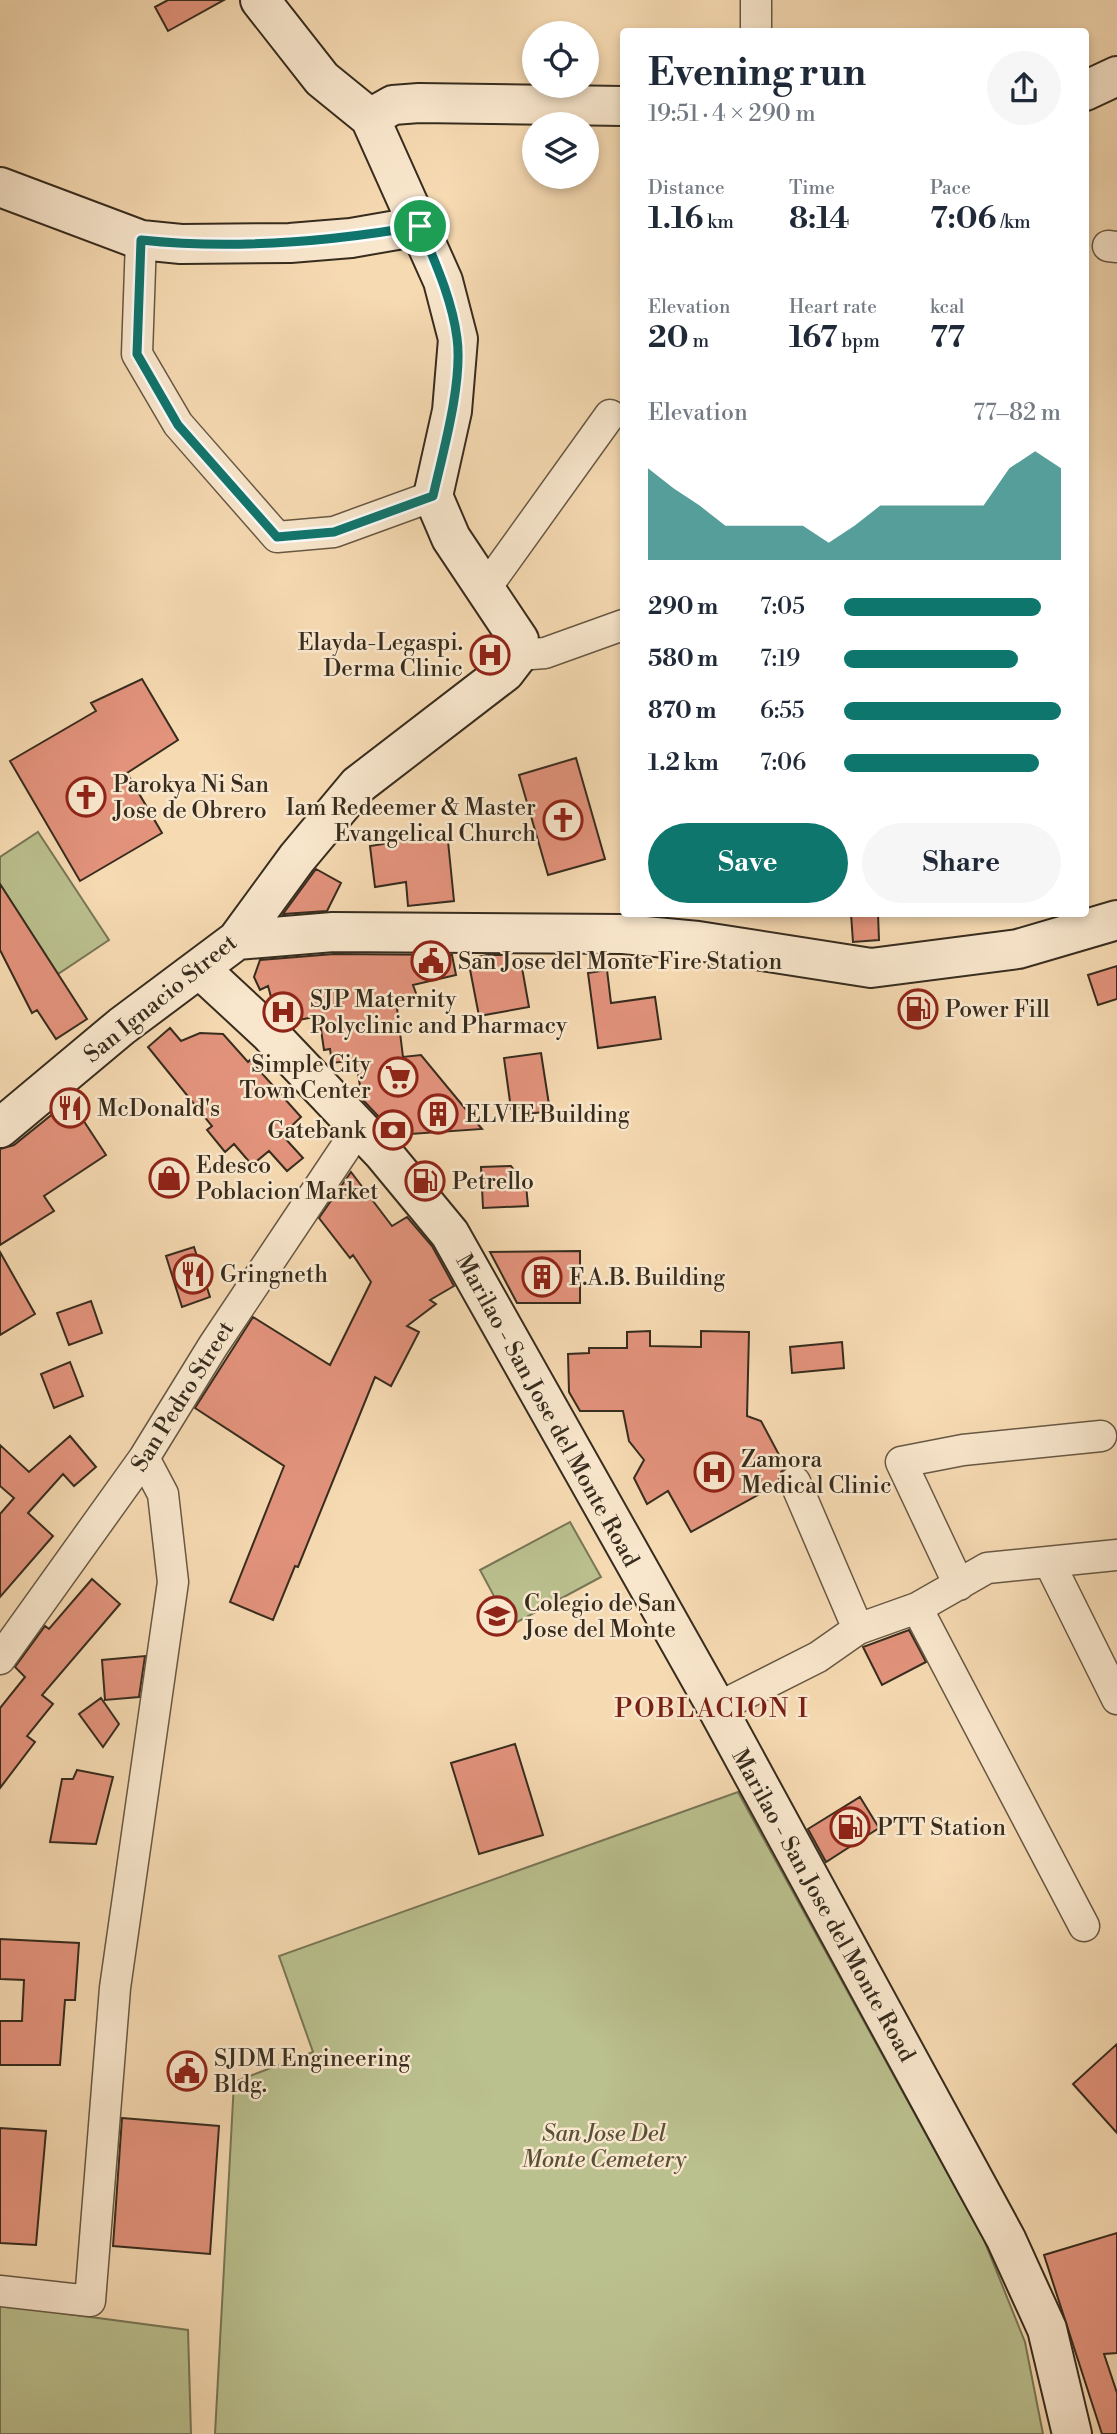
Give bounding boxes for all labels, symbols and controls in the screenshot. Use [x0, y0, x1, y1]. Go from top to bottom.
map controls [522, 21, 599, 189]
button: locate [522, 21, 599, 98]
text: Evening run [648, 50, 866, 97]
button: share [987, 51, 1061, 125]
text: 19:51 · 4 × 290 m [648, 100, 816, 128]
button: layers [522, 112, 599, 189]
text: Distance [648, 176, 725, 200]
text: Time [789, 176, 835, 200]
text: Pace [930, 176, 971, 200]
pin [390, 196, 450, 256]
text: 1.16 [648, 200, 703, 238]
text: 8:14 [789, 200, 850, 238]
text: 7:06 [930, 200, 997, 238]
icon: arrive [401, 207, 439, 245]
text: km [703, 210, 734, 234]
text: /km [997, 210, 1031, 234]
text: Elevation [648, 295, 730, 319]
text: Heart rate [789, 295, 877, 319]
text: kcal [930, 295, 964, 319]
text: 20 [648, 319, 689, 357]
text: 167 [789, 319, 837, 357]
text: 77 [930, 319, 965, 357]
text: m [689, 329, 709, 353]
text: bpm [837, 329, 880, 353]
text: Elevation [648, 399, 748, 427]
text: 77–82 m [973, 399, 1061, 427]
text: 290 m [648, 593, 718, 621]
text: 7:05 [760, 593, 805, 621]
place label: Elayda-Legaspi. Derma Clinic [298, 629, 463, 683]
hospital icon: Elayda-Legaspi. Derma Clinic [469, 634, 511, 676]
text: 580 m [648, 645, 718, 673]
text: 7:19 [760, 645, 800, 673]
text: 870 m [648, 697, 716, 725]
text: 6:55 [760, 697, 804, 725]
text: 1.2 km [648, 749, 719, 777]
text: 7:06 [760, 749, 806, 777]
place label: Parokya Ni San Jose de Obrero [112, 771, 269, 825]
church icon: Parokya Ni San Jose de Obrero [65, 776, 107, 818]
place label: Iam Redeemer & Master Evangelical Church [286, 794, 536, 848]
church icon: Iam Redeemer & Master Evangelical Church [542, 799, 584, 841]
button: Save [648, 823, 848, 903]
button: Share [862, 823, 1061, 903]
street label: San Ignacio Street [79, 929, 243, 1069]
public building icon: San Jose del Monte Fire Station [410, 940, 452, 982]
place label: San Jose del Monte Fire Station [458, 948, 783, 976]
place label: SJP Maternity Polyclinic and Pharmacy [310, 986, 568, 1040]
fuel station icon: Power Fill [897, 988, 939, 1030]
hospital icon: SJP Maternity Polyclinic and Pharmacy [262, 991, 304, 1033]
place label: Power Fill [945, 996, 1050, 1024]
place label: Simple City Town Center [239, 1051, 372, 1105]
supermarket icon: Simple City Town Center [377, 1056, 419, 1098]
restaurant icon: McDonald's [49, 1087, 91, 1129]
building icon: ELVIE Building [417, 1093, 459, 1135]
place label: McDonald's [97, 1095, 220, 1123]
place label: ELVIE Building [465, 1101, 630, 1129]
bank icon: Gatebank [372, 1109, 414, 1151]
place label: Gatebank [267, 1117, 367, 1145]
place label: Edesco Poblacion Market [196, 1152, 378, 1206]
shop icon: Edesco Poblacion Market [148, 1157, 190, 1199]
fuel station icon: Petrello [404, 1160, 446, 1202]
place label: Petrello [452, 1168, 534, 1196]
street label: Marilao - San Jose del Monte Road [449, 1249, 645, 1572]
restaurant icon: Gringneth [172, 1253, 214, 1295]
building icon: F.A.B. Building [521, 1256, 563, 1298]
place label: Gringneth [220, 1261, 328, 1289]
place label: F.A.B. Building [569, 1264, 725, 1292]
street label: San Pedro Street [125, 1316, 240, 1477]
place label: Zamora Medical Clinic [741, 1446, 892, 1500]
hospital icon: Zamora Medical Clinic [693, 1451, 735, 1493]
place label: Colegio de San Jose del Monte [523, 1590, 677, 1644]
school or university icon: Colegio de San Jose del Monte [476, 1595, 518, 1637]
district label: POBLACION I [614, 1693, 810, 1725]
street label: Marilao - San Jose del Monte Road [725, 1744, 921, 2067]
fuel station icon: PTT Station [829, 1806, 871, 1848]
place label: PTT Station [877, 1814, 1006, 1842]
place label: SJDM Engineering Bldg. [213, 2045, 410, 2099]
public building icon: SJDM Engineering Bldg. [166, 2050, 208, 2092]
park label: San Jose Del Monte Cemetery [522, 2120, 687, 2174]

